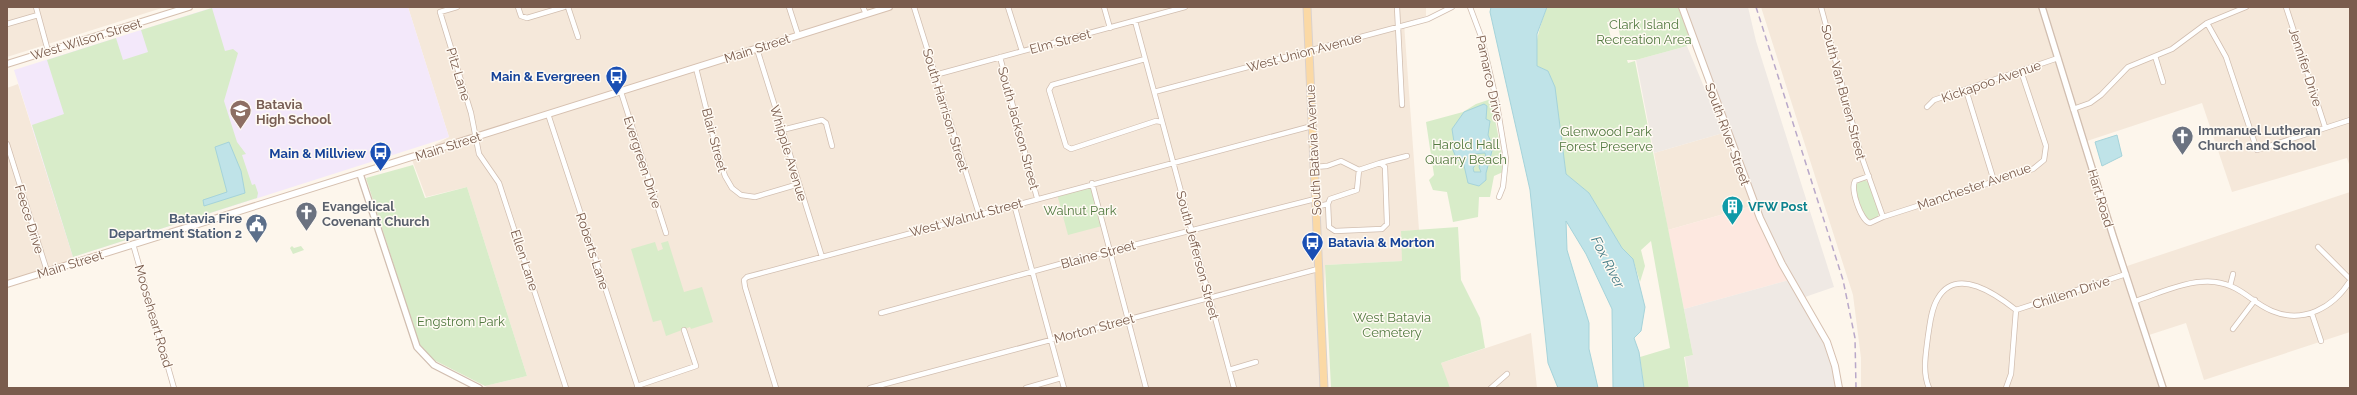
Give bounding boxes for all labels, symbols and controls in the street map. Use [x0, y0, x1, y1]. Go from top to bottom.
street label: West Wilson Street [29, 15, 144, 63]
park label: Clark Island Recreation Area [1596, 17, 1692, 47]
street label: South Van Buren Street [1818, 23, 1869, 162]
street label: Elm Street [1028, 26, 1093, 57]
street label: Jennifer Drive [2286, 26, 2325, 109]
street label: West Union Avenue [1245, 30, 1364, 75]
street label: Main Street [722, 31, 793, 66]
street label: Pamarco Drive [1473, 34, 1506, 123]
street label: Pitz Lane [443, 46, 474, 103]
street label: South Harrison Street [920, 47, 972, 174]
street label: Kickapoo Avenue [1939, 57, 2043, 106]
bus stop icon: Main & Evergreen [603, 63, 629, 96]
street label: South Jackson Street [995, 65, 1042, 192]
place label: Main & Evergreen [491, 69, 600, 84]
street label: South River Street [1702, 81, 1753, 188]
street label: South Batavia Avenue [1303, 84, 1324, 216]
place label: Batavia High School [256, 97, 332, 127]
school or university icon: Batavia High School [227, 98, 253, 131]
street label: Whipple Avenue [767, 103, 810, 203]
street label: Blair Street [699, 106, 730, 174]
street label: Evergreen Drive [621, 114, 665, 210]
place label: Immanuel Lutheran Church and School [2198, 123, 2321, 153]
park label: Glenwood Park Forest Preserve [1559, 124, 1653, 154]
church icon: Immanuel Lutheran Church and School [2169, 124, 2195, 157]
street label: Main Street [413, 129, 484, 164]
park label: Harold Hall Quarry Beach [1425, 137, 1507, 167]
bus stop icon: Main & Millview [368, 140, 394, 173]
place label: Main & Millview [269, 146, 366, 161]
street label: Manchester Avenue [1915, 160, 2033, 213]
street label: Hart Road [2085, 167, 2116, 229]
street label: Feece Drive [12, 183, 47, 256]
street label: South Jefferson Street [1173, 189, 1222, 322]
building icon: VFW Post [1719, 193, 1745, 226]
street label: West Walnut Street [908, 195, 1025, 240]
place label: Evangelical Covenant Church [322, 199, 430, 229]
place label: VFW Post [1748, 199, 1808, 214]
church icon: Evangelical Covenant Church [293, 200, 319, 233]
park label: Walnut Park [1043, 203, 1117, 218]
place label: Batavia Fire Department Station 2 [109, 211, 242, 241]
street label: Roberts Lane [573, 211, 612, 292]
public building icon: Batavia Fire Department Station 2 [244, 212, 270, 245]
street label: Ellen Lane [508, 228, 542, 293]
bus stop icon: Batavia & Morton [1300, 229, 1326, 262]
water label: Fox River [1588, 233, 1628, 292]
place label: Batavia & Morton [1328, 235, 1435, 250]
street label: Blaine Street [1059, 237, 1138, 272]
street label: Main Street [35, 247, 106, 282]
street label: Mooseheart Road [132, 263, 175, 369]
street label: Chillem Drive [2031, 273, 2112, 312]
street label: Morton Street [1052, 310, 1137, 346]
park label: West Batavia Cemetery [1353, 310, 1431, 340]
park label: Engstrom Park [417, 314, 505, 329]

